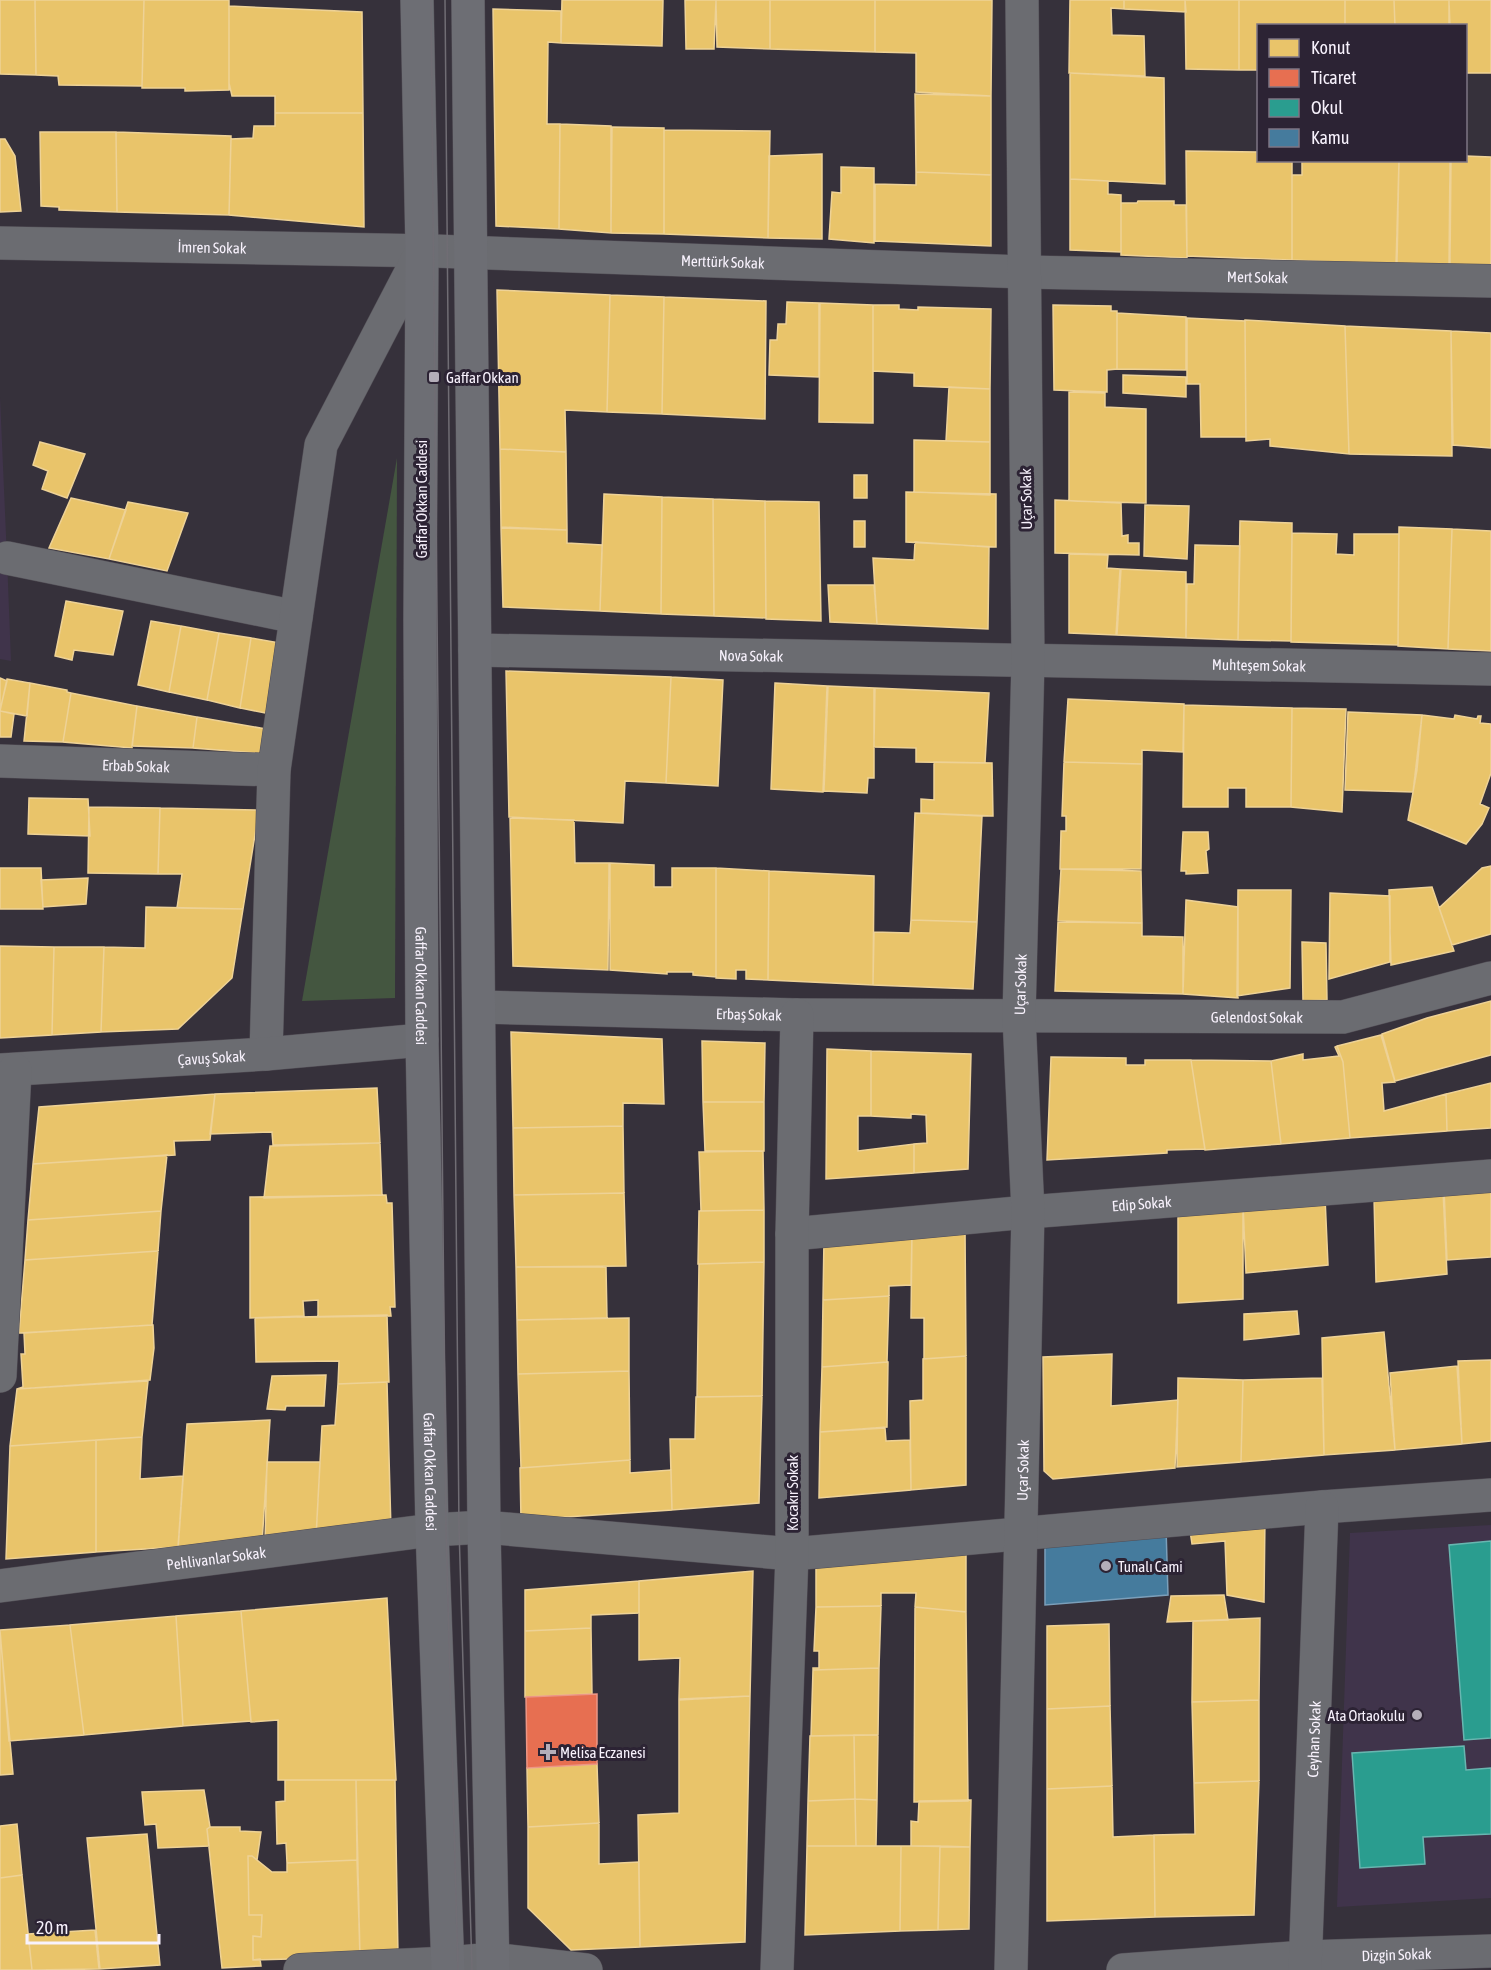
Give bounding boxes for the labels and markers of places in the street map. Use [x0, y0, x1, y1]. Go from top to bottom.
place label: Gaffar Okkan [446, 369, 519, 386]
marker: Gaffar Okkan [427, 370, 441, 384]
place label: Tunalı Cami [1118, 1558, 1183, 1575]
marker: Tunalı Cami [1099, 1559, 1113, 1573]
place label: Ata Ortaokulu [1328, 1707, 1405, 1724]
marker: Ata Ortaokulu [1410, 1708, 1424, 1722]
place label: Melisa Eczanesi [560, 1744, 646, 1761]
marker: Melisa Eczanesi [541, 1745, 555, 1759]

